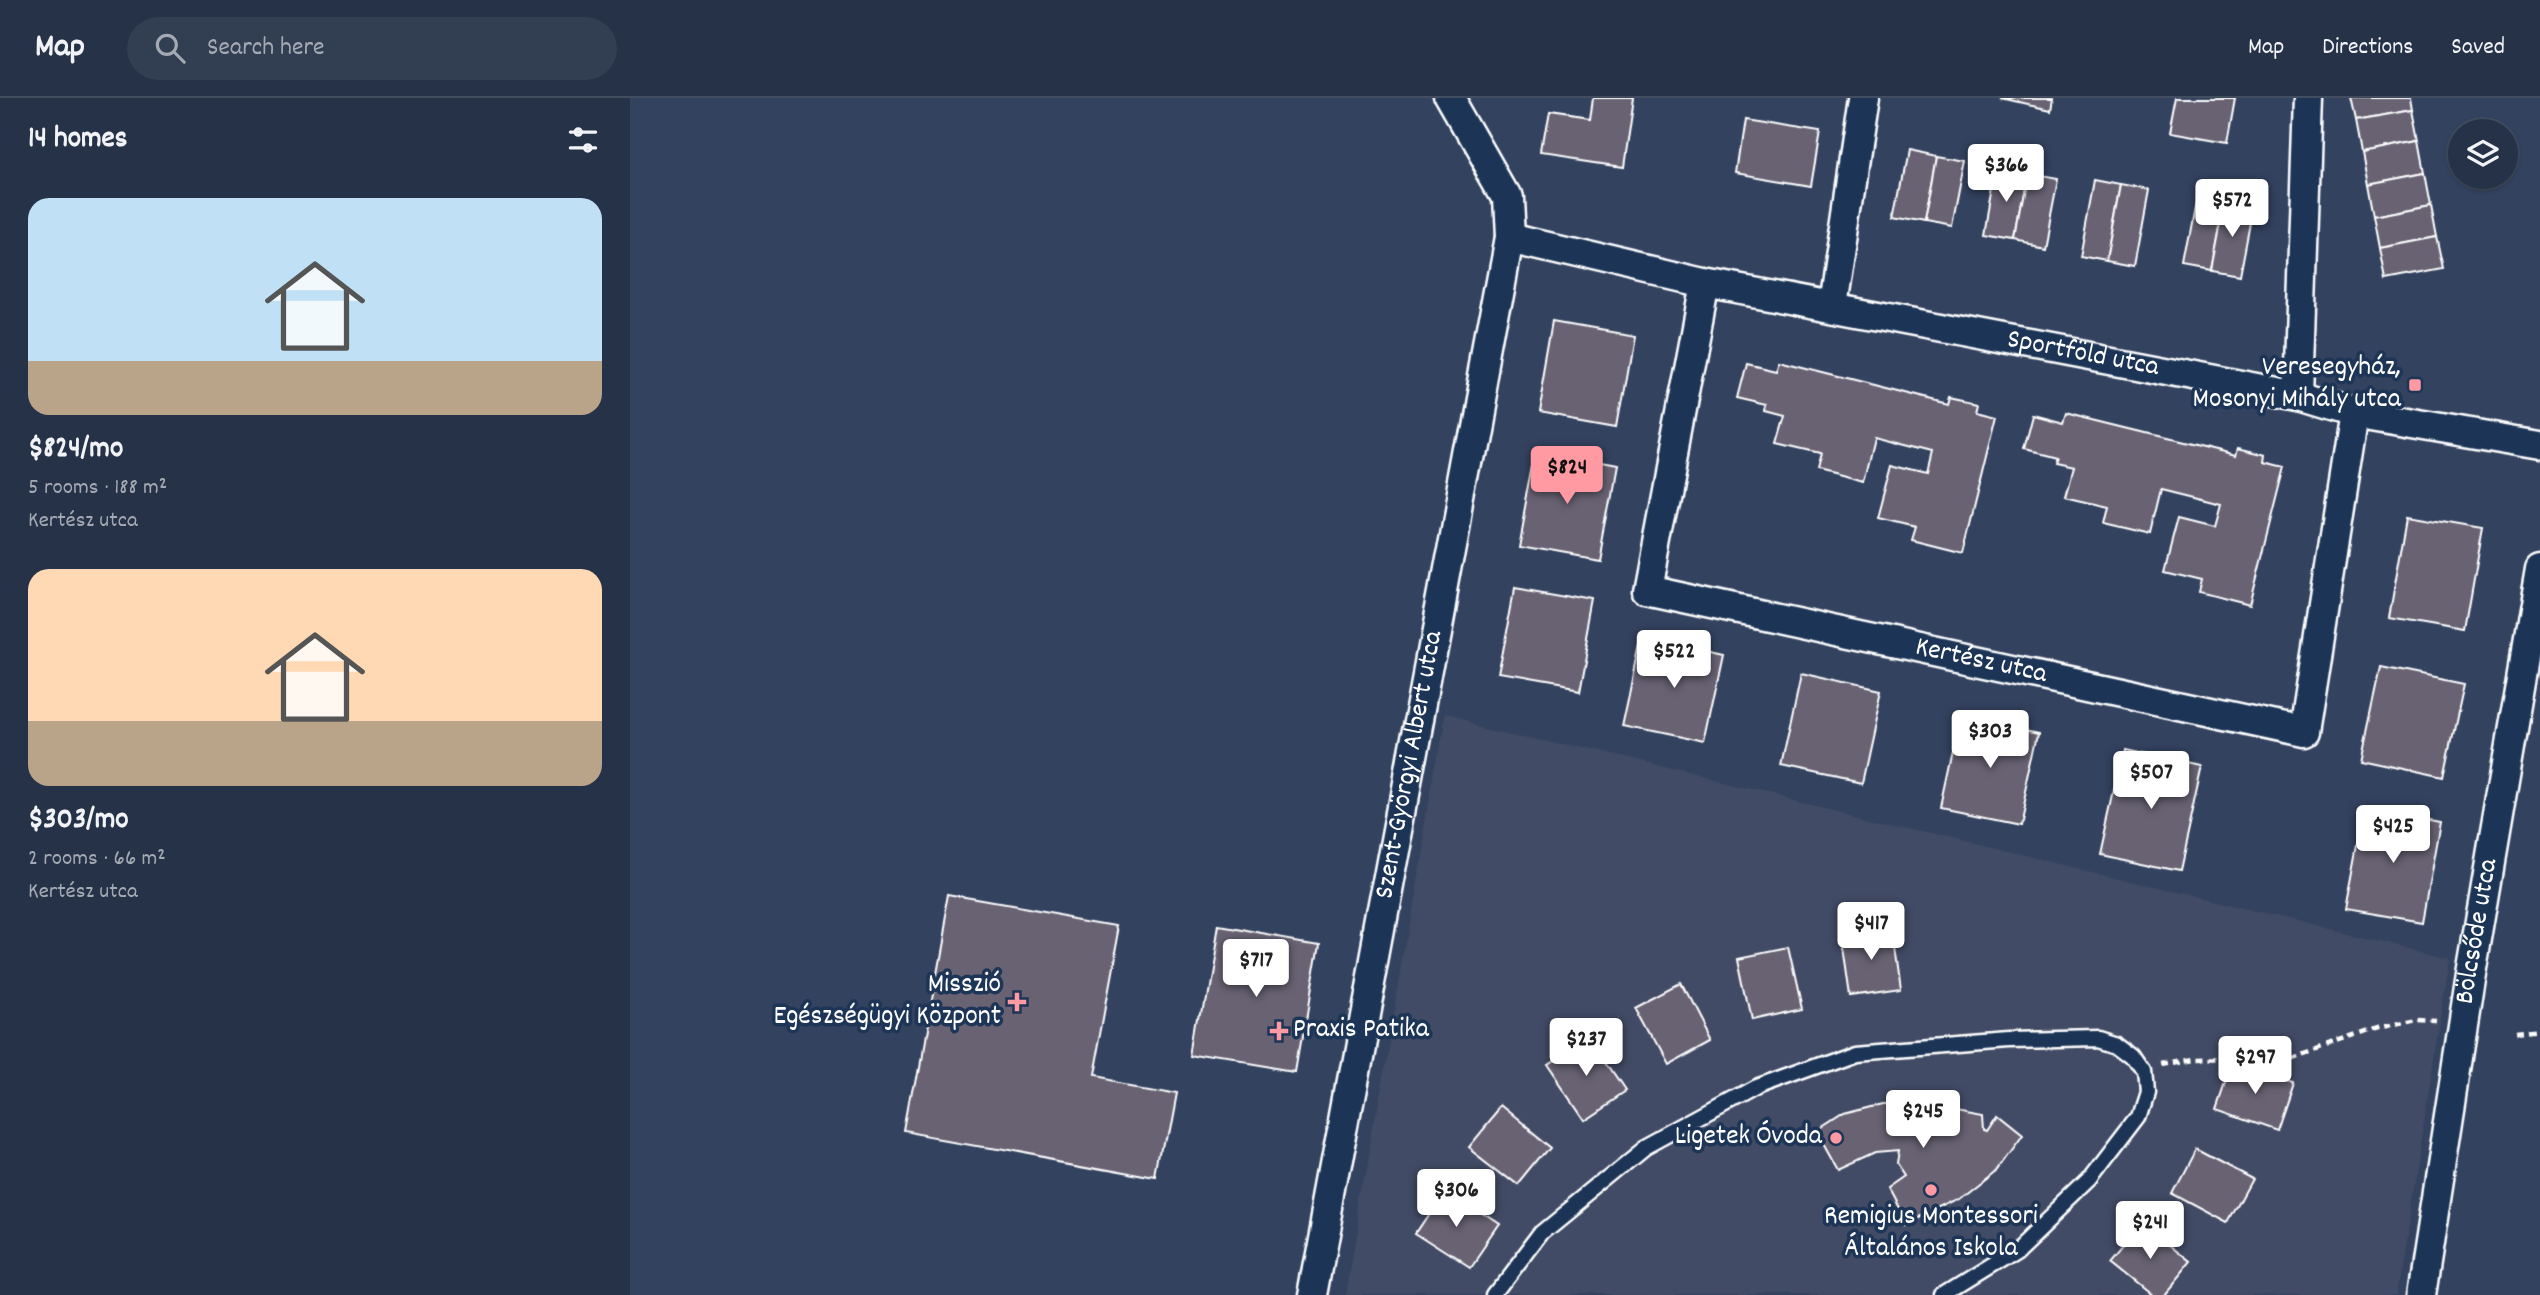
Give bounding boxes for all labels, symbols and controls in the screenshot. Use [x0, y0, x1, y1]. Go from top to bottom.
search box [127, 17, 617, 80]
text: Map [35, 25, 85, 72]
icon: search [151, 29, 189, 67]
text: Search here [207, 30, 325, 67]
text: Map [2248, 31, 2284, 65]
text: Directions [2322, 31, 2413, 65]
text: Saved [2451, 31, 2505, 65]
text: 14 homes [28, 119, 127, 162]
map controls [2448, 119, 2518, 189]
button: layers [2448, 119, 2518, 189]
icon: filters [564, 121, 602, 159]
pin: $366 [1965, 144, 2047, 204]
text: $366 [1984, 150, 2028, 183]
pin: $572 [2191, 180, 2273, 239]
text: $572 [2211, 185, 2253, 218]
icon: home [252, 243, 378, 369]
street label: Sportföld utca [2004, 321, 2163, 389]
place label: Veresegyház, Mosonyi Mihály utca [2193, 349, 2402, 421]
marker: Veresegyház, Mosonyi Mihály utca [2407, 377, 2423, 393]
text: $824/mo [28, 429, 123, 472]
pin: $824 [1526, 446, 1608, 506]
text: $824 [1547, 452, 1587, 485]
text: 5 rooms · 188 m² [28, 472, 167, 505]
text: Kertész utca [28, 505, 138, 538]
icon: home [252, 614, 378, 740]
street label: Szent-Györgyi Albert utca [1366, 627, 1455, 903]
street label: Kertész utca [1911, 628, 2051, 696]
pin: $522 [1633, 630, 1715, 690]
text: $522 [1653, 636, 1695, 669]
pin: $303 [1949, 710, 2031, 770]
text: $303 [1968, 716, 2012, 749]
pin: $507 [2110, 752, 2192, 811]
text: $507 [2129, 757, 2173, 790]
text: $303/mo [28, 800, 129, 843]
pin: $425 [2352, 806, 2434, 865]
text: $425 [2372, 811, 2414, 844]
text: 2 rooms · 66 m² [28, 843, 166, 876]
street label: Bölcsőde utca [2447, 855, 2510, 1007]
text: Kertész utca [28, 876, 138, 909]
pin: $417 [1830, 902, 1912, 962]
text: $417 [1853, 908, 1889, 941]
pin: $717 [1215, 940, 1297, 999]
text: $717 [1239, 945, 1273, 978]
place label: Misszió Egészségügyi Központ [774, 966, 1001, 1038]
marker: Misszió Egészségügyi Központ [1007, 992, 1027, 1012]
place label: Praxis Patika [1293, 1011, 1430, 1051]
pin: $237 [1545, 1018, 1627, 1078]
marker: Praxis Patika [1271, 1023, 1287, 1039]
text: $237 [1566, 1024, 1606, 1057]
pin: $297 [2214, 1037, 2296, 1096]
text: $297 [2234, 1042, 2276, 1075]
pin: $245 [1882, 1090, 1964, 1150]
text: $245 [1902, 1096, 1944, 1129]
place label: Ligetek Óvoda [1675, 1118, 1823, 1158]
marker: Ligetek Óvoda [1828, 1130, 1844, 1146]
pin: $306 [1415, 1170, 1497, 1229]
text: $306 [1433, 1175, 1479, 1208]
marker: Remigius Montessori Általános Iskola [1923, 1182, 1939, 1198]
place label: Remigius Montessori Általános Iskola [1824, 1198, 2038, 1270]
pin: $241 [2109, 1202, 2191, 1261]
text: $241 [2132, 1207, 2168, 1240]

